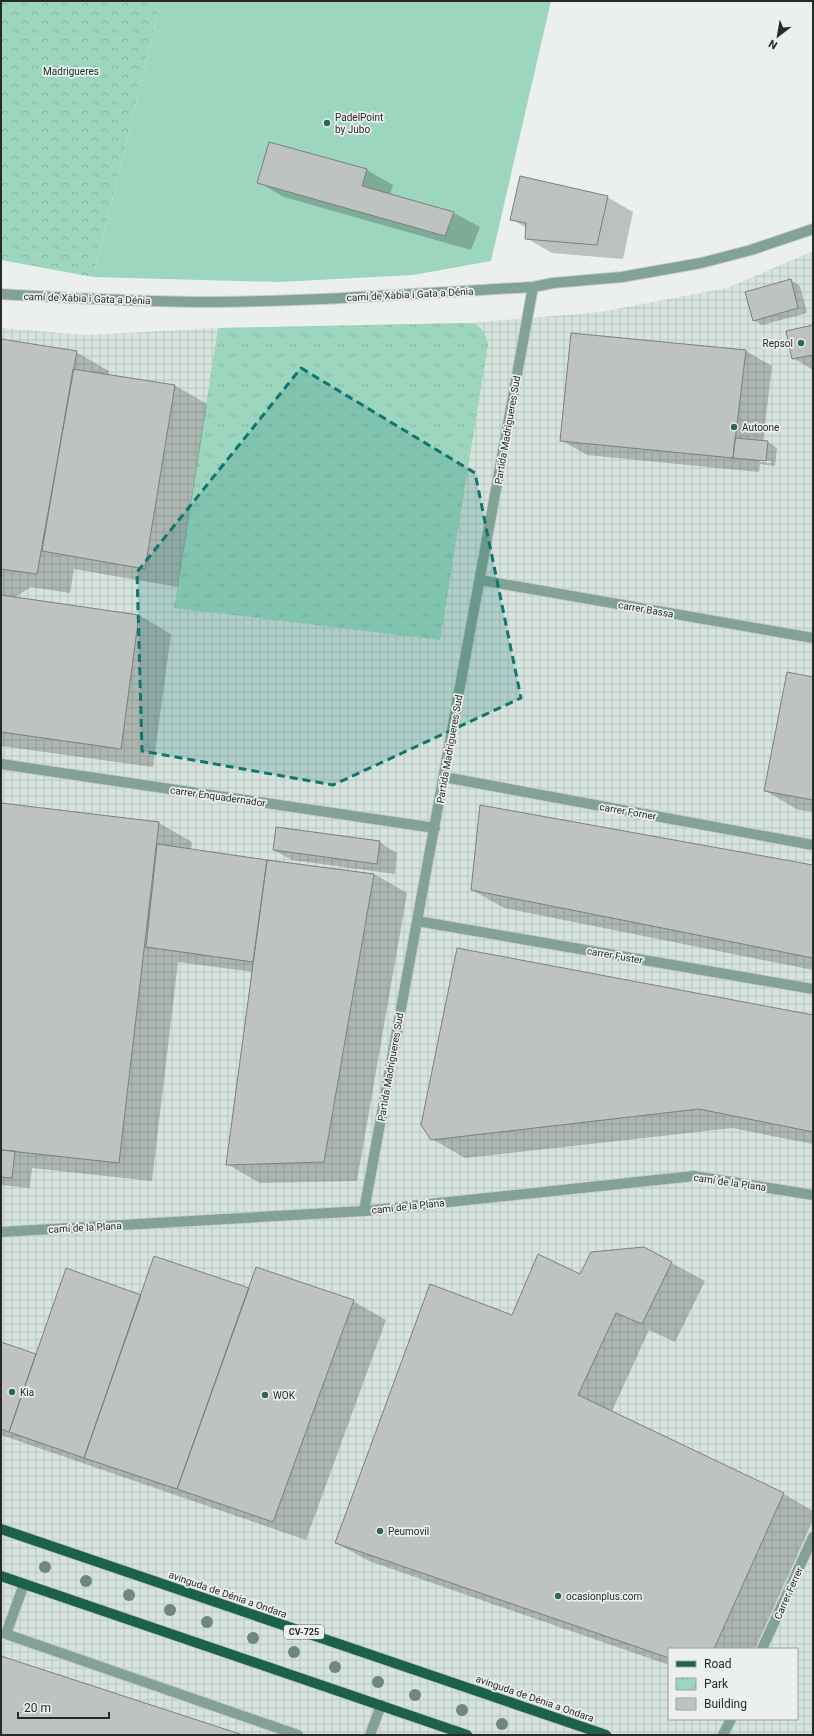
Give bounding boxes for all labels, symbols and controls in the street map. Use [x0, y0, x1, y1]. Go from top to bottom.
north arrow [758, 16, 798, 56]
text: N [766, 36, 780, 52]
park label: Madrigueres [43, 66, 99, 77]
place label: PadelPoint by Jubo [335, 112, 383, 135]
marker: PadelPoint by Jubo [322, 118, 332, 128]
street label: camí de Xàbia i Gata a Dénia [346, 286, 474, 303]
street label: camí de Xàbia i Gata a Dénia [23, 291, 151, 306]
place label: Repsol [763, 338, 793, 349]
marker: Repsol [796, 338, 806, 348]
street label: Partida Madrigueres Sud [493, 375, 522, 485]
marker: Autoone [729, 422, 739, 432]
place label: Autoone [742, 422, 779, 433]
street label: carrer Bassa [617, 599, 674, 620]
street label: Partida Madrigueres Sud [435, 694, 464, 804]
street label: carrer Enquadernador [169, 784, 267, 809]
street label: carrer Forner [599, 801, 658, 822]
street label: carrer Fuster [586, 945, 644, 966]
street label: Partida Madrigueres Sud [376, 1012, 405, 1122]
street label: camí de la Plana [693, 1172, 767, 1193]
street label: camí de la Plana [371, 1197, 445, 1216]
street label: camí de la Plana [48, 1220, 122, 1235]
marker: Kia [7, 1387, 17, 1397]
place label: Kia [20, 1387, 34, 1398]
marker: WOK [260, 1390, 270, 1400]
place label: WOK [273, 1390, 296, 1401]
marker: Peumovil [375, 1526, 385, 1536]
place label: Peumovil [388, 1526, 429, 1537]
street label: Carrer Ferrer [772, 1565, 805, 1621]
street label: avinguda de Dénia a Ondara [167, 1569, 288, 1620]
marker: ocasionplus.com [553, 1591, 563, 1601]
place label: ocasionplus.com [566, 1591, 642, 1602]
road number: CV-725 [284, 1625, 324, 1639]
legend [668, 1648, 798, 1720]
text: Road [704, 1657, 732, 1671]
street label: avinguda de Dénia a Ondara [474, 1673, 595, 1724]
text: Park [704, 1677, 729, 1691]
scale bar [18, 1694, 109, 1720]
text: Building [704, 1697, 747, 1711]
text: 20 m [24, 1701, 51, 1715]

